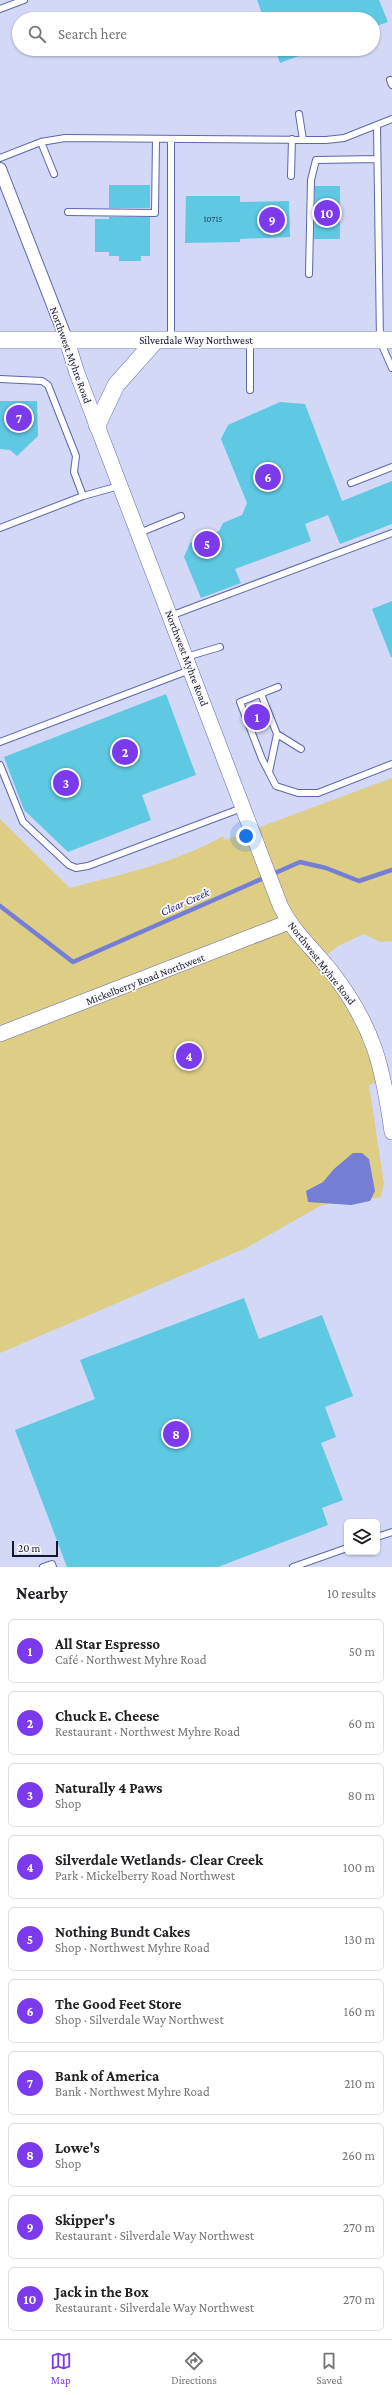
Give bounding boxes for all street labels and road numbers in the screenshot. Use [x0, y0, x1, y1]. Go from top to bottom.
street label: Northwest Myhre Road [47, 305, 94, 405]
street label: Silverdale Way Northwest [139, 334, 253, 347]
street label: Northwest Myhre Road [162, 608, 211, 708]
street label: Northwest Myhre Road [285, 919, 358, 1008]
street label: Mickelberry Road Northwest [84, 951, 207, 1008]

